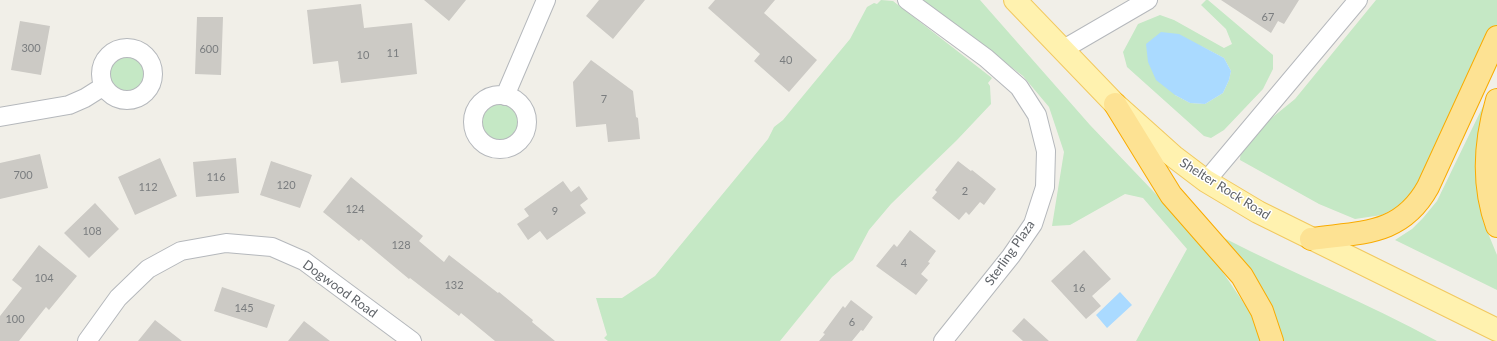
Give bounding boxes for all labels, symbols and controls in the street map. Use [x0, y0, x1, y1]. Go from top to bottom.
house number: 67 [1262, 10, 1274, 24]
house number: 300 [21, 41, 41, 55]
house number: 600 [199, 42, 219, 56]
house number: 11 [387, 46, 399, 60]
house number: 10 [357, 48, 369, 62]
house number: 40 [780, 53, 792, 67]
house number: 7 [601, 92, 607, 106]
street label: Shelter Rock Road [1177, 155, 1273, 223]
house number: 700 [13, 168, 33, 182]
house number: 116 [206, 170, 226, 184]
house number: 120 [276, 178, 296, 192]
house number: 112 [138, 180, 158, 194]
house number: 2 [962, 184, 968, 198]
house number: 124 [345, 202, 365, 216]
house number: 9 [552, 204, 558, 218]
street label: Sterling Plaza [982, 217, 1038, 289]
house number: 108 [82, 224, 102, 238]
house number: 128 [391, 238, 411, 252]
house number: 4 [901, 256, 907, 270]
street label: Dogwood Road [300, 257, 380, 321]
house number: 104 [34, 271, 54, 285]
house number: 132 [444, 278, 464, 292]
house number: 16 [1073, 281, 1085, 295]
house number: 145 [234, 301, 254, 315]
house number: 100 [5, 312, 25, 326]
house number: 6 [849, 315, 855, 329]

